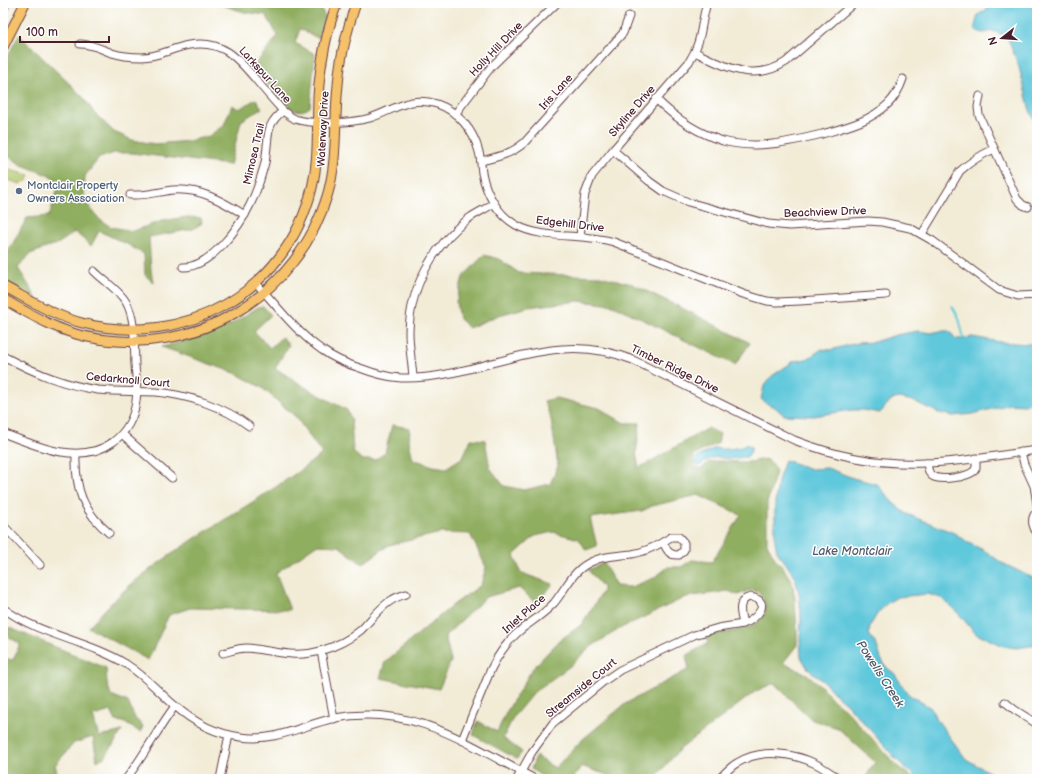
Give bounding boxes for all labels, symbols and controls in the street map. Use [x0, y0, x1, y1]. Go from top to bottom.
scale bar [20, 18, 109, 44]
north arrow [982, 18, 1022, 58]
street label: Holly Hill Drive [467, 19, 526, 79]
text: 100 m [26, 25, 58, 40]
text: N [985, 35, 1000, 47]
street label: Larkspur Lane [236, 44, 294, 106]
street label: Iris Lane [537, 71, 576, 112]
street label: Skyline Drive [606, 82, 658, 139]
street label: Waterway Drive [315, 90, 331, 167]
street label: Mimosa Trail [241, 122, 267, 186]
place label: Montclair Property Owners Association [27, 179, 124, 205]
marker: Montclair Property Owners Association [14, 186, 24, 196]
street label: Beachview Drive [783, 204, 867, 220]
street label: Edgehill Drive [535, 213, 605, 235]
street label: Timber Ridge Drive [629, 342, 721, 396]
street label: Cedarknoll Court [86, 370, 171, 390]
water label: Lake Montclair [812, 544, 893, 559]
street label: Inlet Place [500, 591, 549, 636]
water label: Powells Creek [853, 638, 908, 711]
street label: Streamside Court [543, 655, 619, 720]

